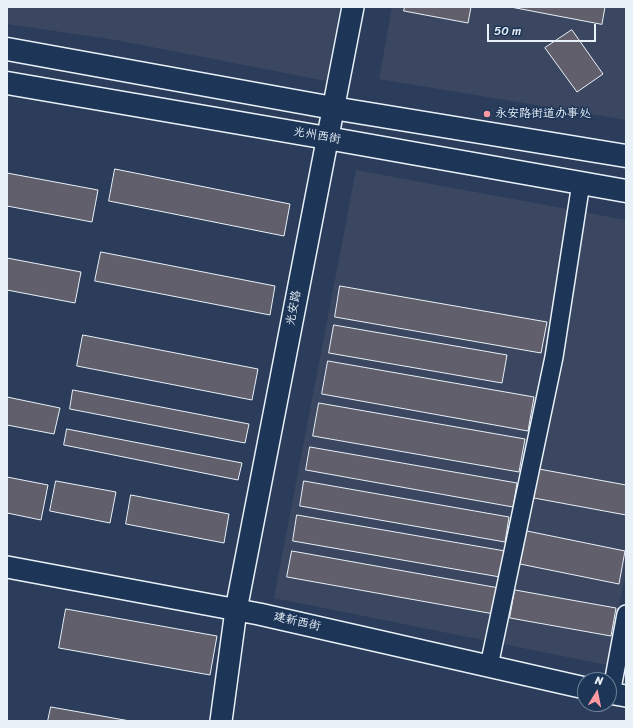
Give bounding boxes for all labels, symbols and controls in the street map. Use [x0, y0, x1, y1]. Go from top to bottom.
scale bar [489, 16, 598, 42]
text: 50 m [494, 20, 521, 42]
place label: 永安路街道办事处 [495, 107, 591, 121]
marker: 永安路街道办事处 [482, 109, 492, 119]
street label: 光州西街 [292, 125, 342, 147]
street label: 光安路 [283, 289, 305, 327]
street label: 建新西街 [272, 610, 322, 634]
text: N [594, 671, 604, 691]
north arrow [577, 672, 617, 712]

